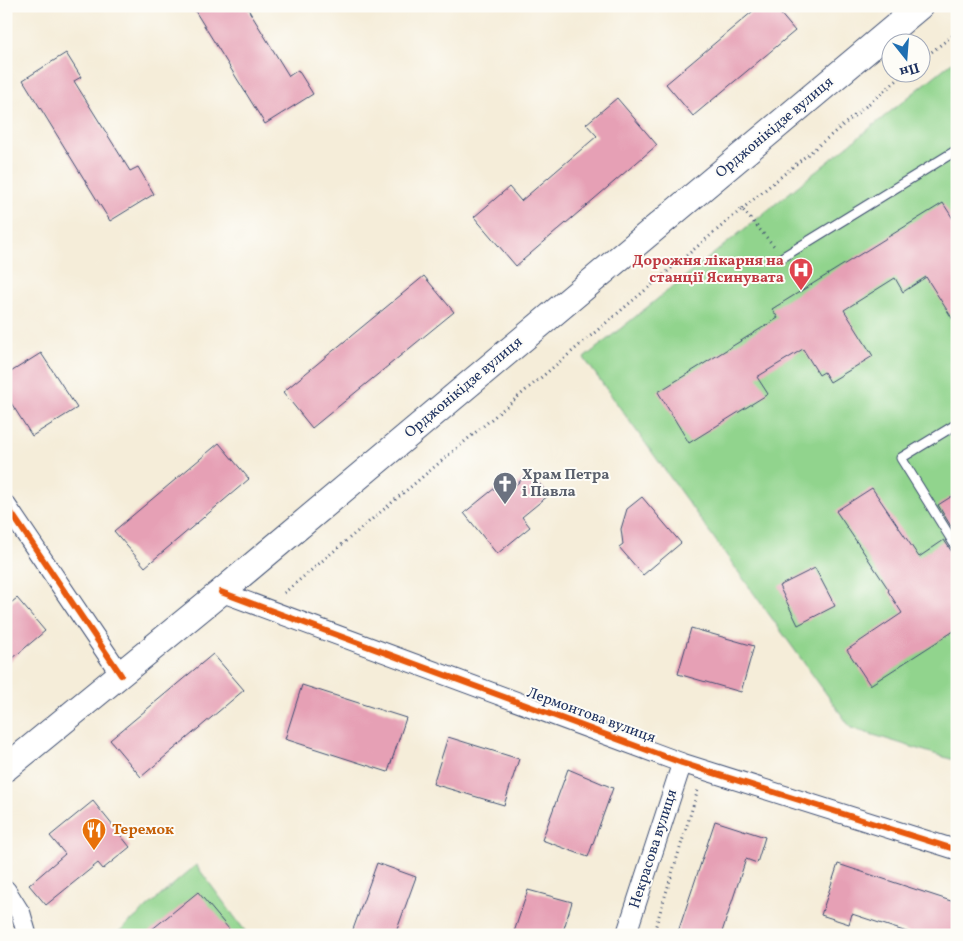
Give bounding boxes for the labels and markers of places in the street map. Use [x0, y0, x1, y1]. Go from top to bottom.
place label: Дорожня лікарня на станції Ясинувата [632, 251, 784, 289]
hospital icon: Дорожня лікарня на станції Ясинувата [788, 257, 814, 291]
place label: Храм Петра і Павла [522, 465, 609, 503]
church icon: Храм Петра і Павла [492, 471, 518, 505]
restaurant icon: Теремок [81, 817, 107, 851]
place label: Теремок [112, 820, 174, 841]

